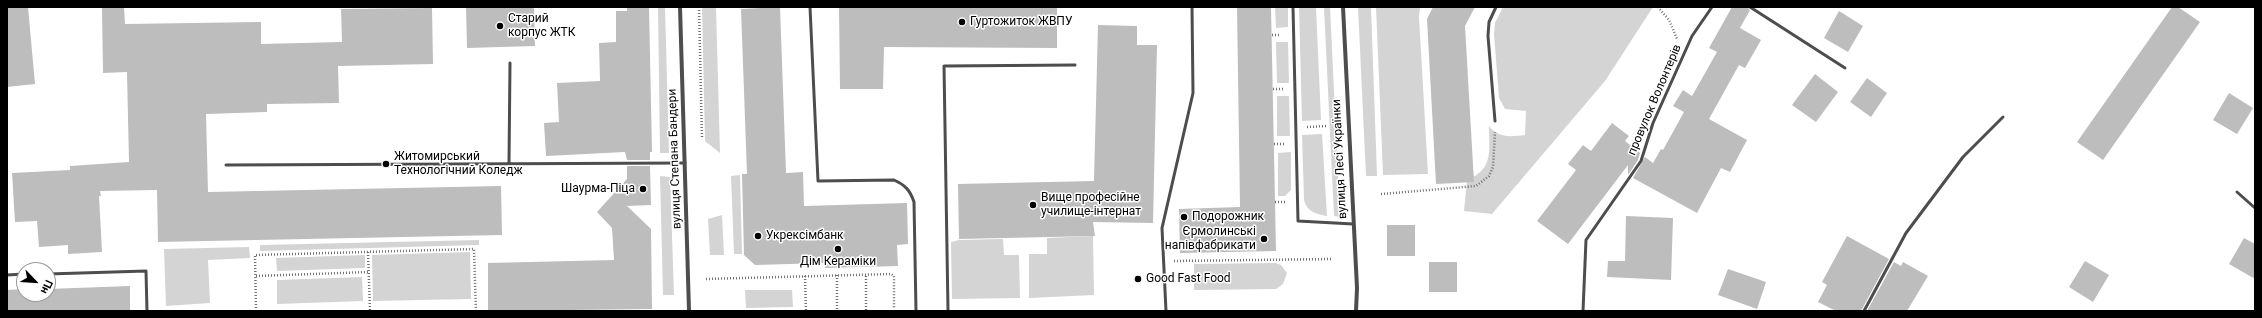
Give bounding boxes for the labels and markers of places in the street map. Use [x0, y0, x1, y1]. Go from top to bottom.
place label: Старий корпус ЖТК [508, 12, 575, 40]
place label: Гуртожиток ЖВПУ [970, 15, 1072, 29]
marker: Гуртожиток ЖВПУ [957, 17, 967, 27]
marker: Старий корпус ЖТК [495, 21, 505, 31]
place label: Житомирський Технологічний Коледж [394, 150, 523, 178]
marker: Житомирський Технологічний Коледж [381, 159, 391, 169]
place label: Шаурма-Піца [561, 182, 635, 196]
marker: Шаурма-Піца [638, 184, 648, 194]
place label: Вище професійне училище-інтернат [1041, 191, 1141, 219]
marker: Вище професійне училище-інтернат [1028, 200, 1038, 210]
place label: Подорожник [1192, 210, 1264, 224]
marker: Подорожник [1179, 212, 1189, 222]
place label: Єрмолинські напівфабрикати [1165, 225, 1256, 253]
place label: Укрексімбанк [766, 229, 844, 243]
marker: Укрексімбанк [753, 231, 763, 241]
marker: Єрмолинські напівфабрикати [1259, 234, 1269, 244]
marker: Дім Кераміки [833, 244, 843, 254]
place label: Дім Кераміки [800, 255, 876, 269]
place label: Good Fast Food [1146, 272, 1231, 286]
marker: Good Fast Food [1133, 274, 1143, 284]

